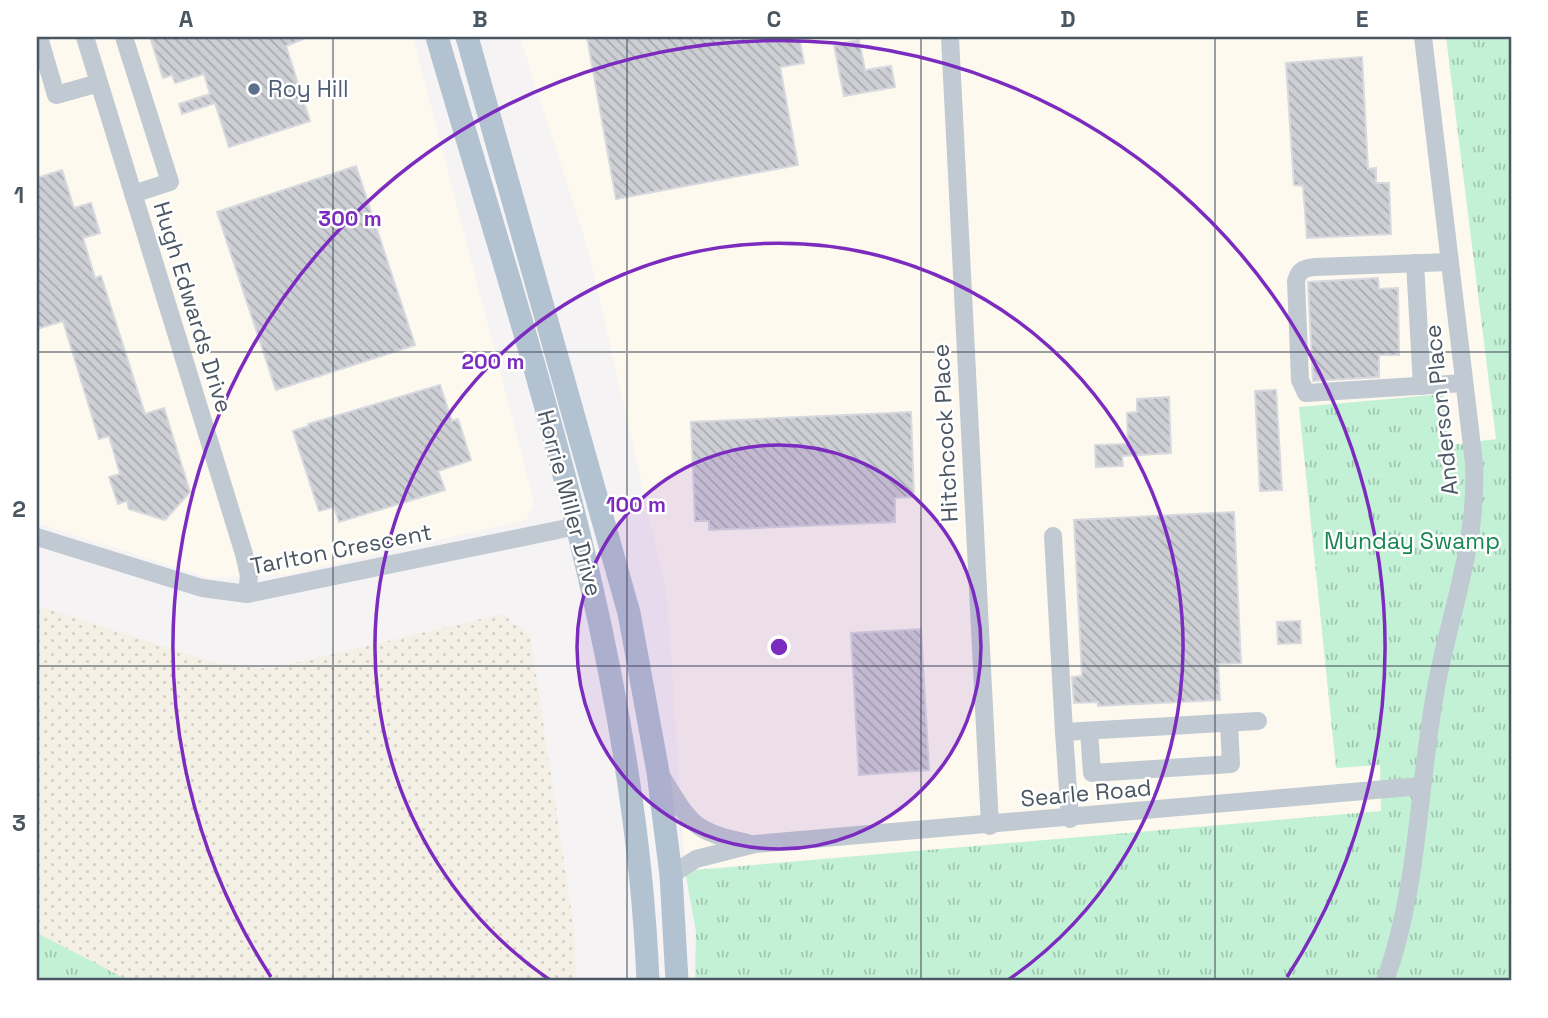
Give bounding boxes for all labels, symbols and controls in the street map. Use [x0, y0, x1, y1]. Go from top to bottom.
text: A [179, 4, 194, 34]
text: B [472, 4, 488, 34]
text: C [767, 4, 781, 34]
text: D [1060, 4, 1076, 34]
text: E [1356, 4, 1368, 34]
place label: Roy Hill [268, 74, 349, 104]
marker: Roy Hill [246, 81, 262, 97]
text: 1 [14, 180, 24, 210]
street label: Hugh Edwards Drive [147, 198, 239, 416]
text: 300 m [318, 205, 382, 232]
street label: Anderson Place [1417, 323, 1465, 497]
street label: Hitchcock Place [925, 343, 965, 523]
text: 200 m [462, 348, 524, 375]
street label: Horrie Miller Drive [531, 406, 609, 600]
text: 100 m [606, 491, 666, 518]
text: 2 [12, 494, 26, 524]
street label: Tarlton Crescent [248, 517, 434, 581]
park label: Munday Swamp [1324, 526, 1500, 556]
centre of rings [767, 635, 791, 659]
street label: Searle Road [1019, 772, 1153, 814]
text: 3 [12, 808, 26, 838]

